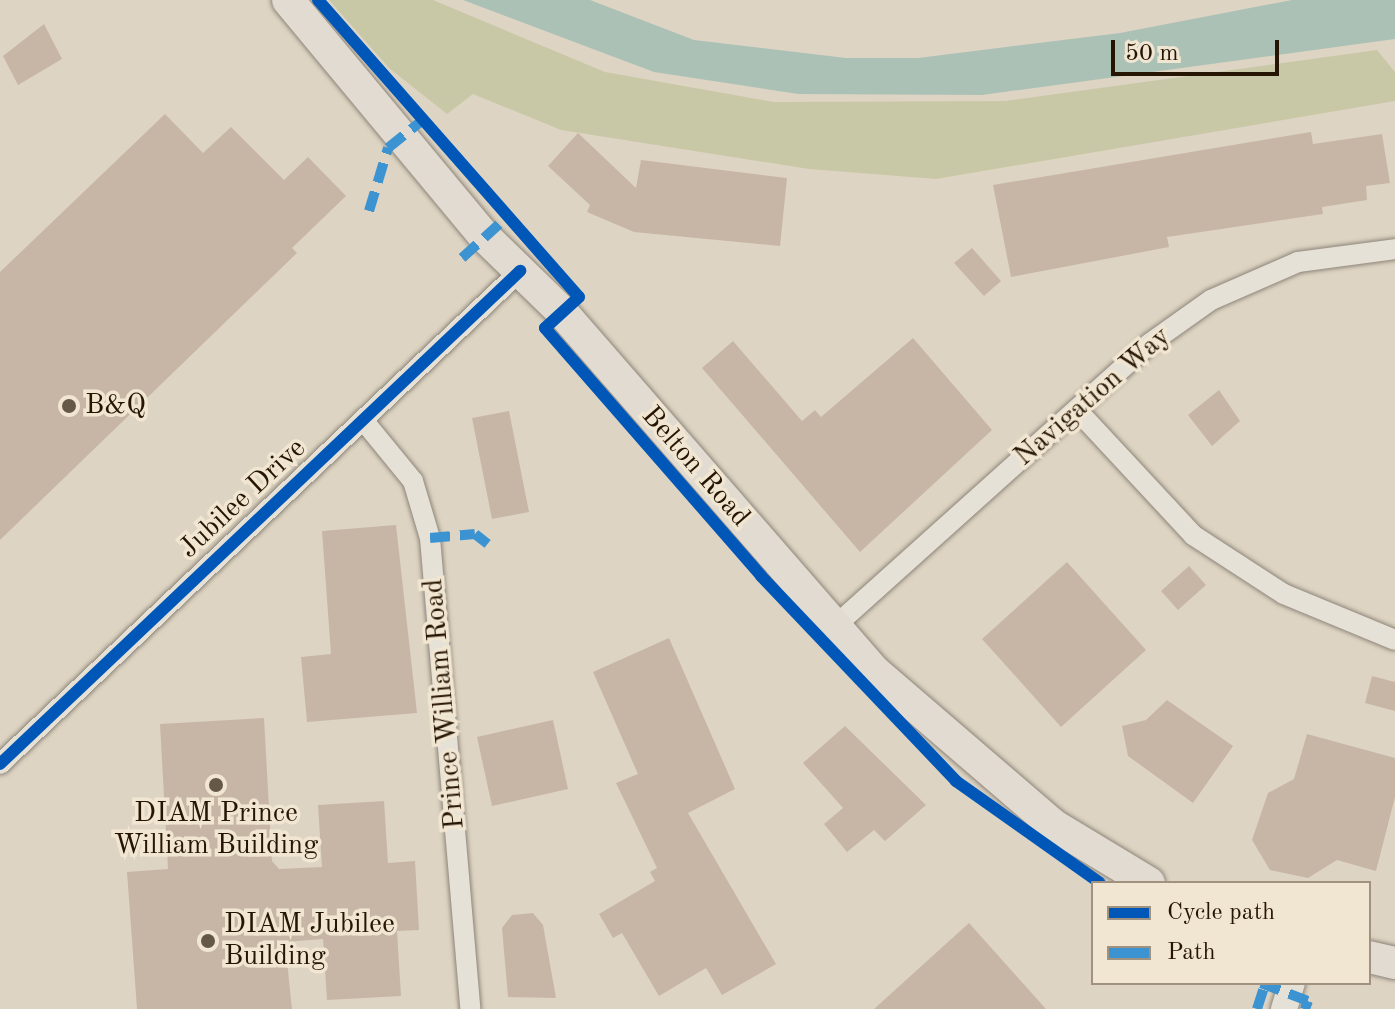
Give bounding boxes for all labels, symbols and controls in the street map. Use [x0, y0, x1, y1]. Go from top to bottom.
scale bar [1115, 24, 1283, 74]
text: 50 m [1125, 42, 1179, 66]
street label: Navigation Way [1008, 320, 1178, 474]
place label: B&Q [85, 389, 146, 423]
marker: B&Q [60, 397, 78, 415]
street label: Belton Road [634, 400, 756, 534]
street label: Jubilee Drive [173, 432, 313, 566]
street label: Prince William Road [417, 577, 473, 831]
marker: DIAM Prince William Building [207, 776, 225, 794]
place label: DIAM Prince William Building [114, 797, 318, 863]
legend [1091, 881, 1371, 985]
text: Cycle path [1167, 901, 1275, 925]
place label: DIAM Jubilee Building [224, 908, 395, 974]
marker: DIAM Jubilee Building [199, 932, 217, 950]
text: Path [1167, 941, 1216, 965]

